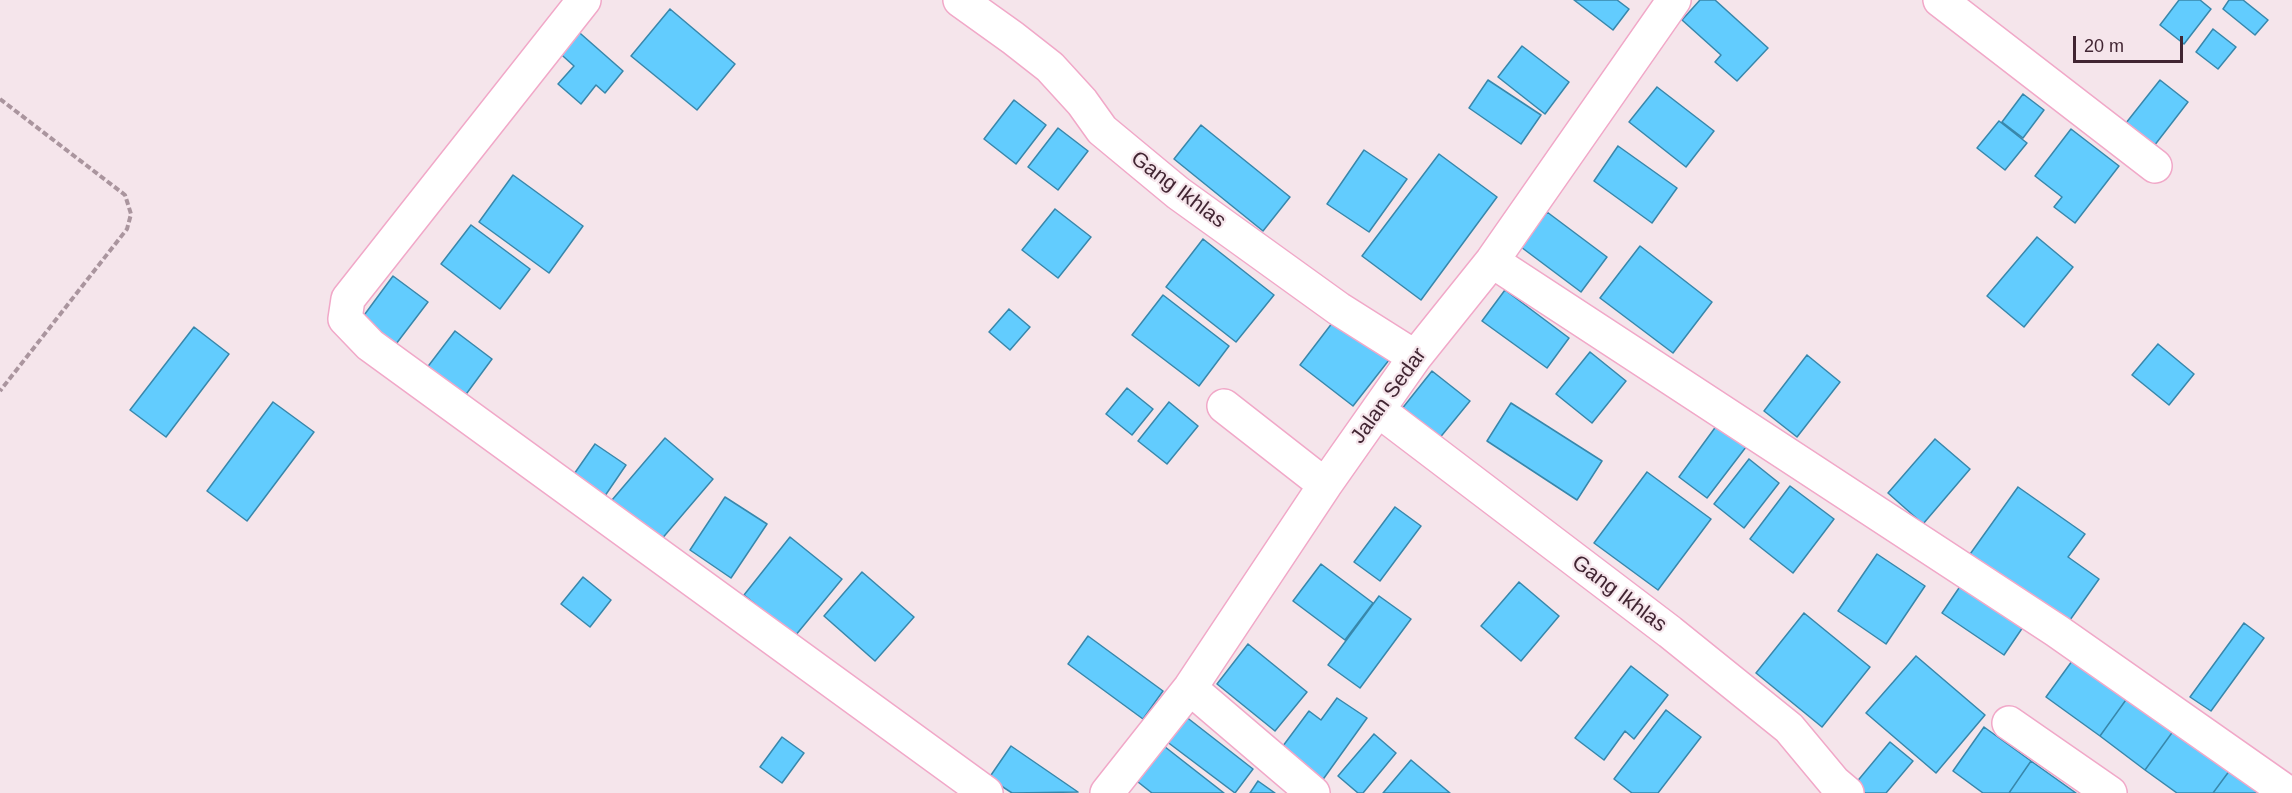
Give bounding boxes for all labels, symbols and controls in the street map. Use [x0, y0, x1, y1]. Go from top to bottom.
scale bar [2076, 24, 2186, 62]
text: 20 m [2084, 36, 2124, 56]
street label: Gang Ikhlas [1126, 146, 1230, 234]
street label: Jalan Sedar [1346, 343, 1432, 449]
street label: Gang Ikhlas [1567, 550, 1671, 638]

